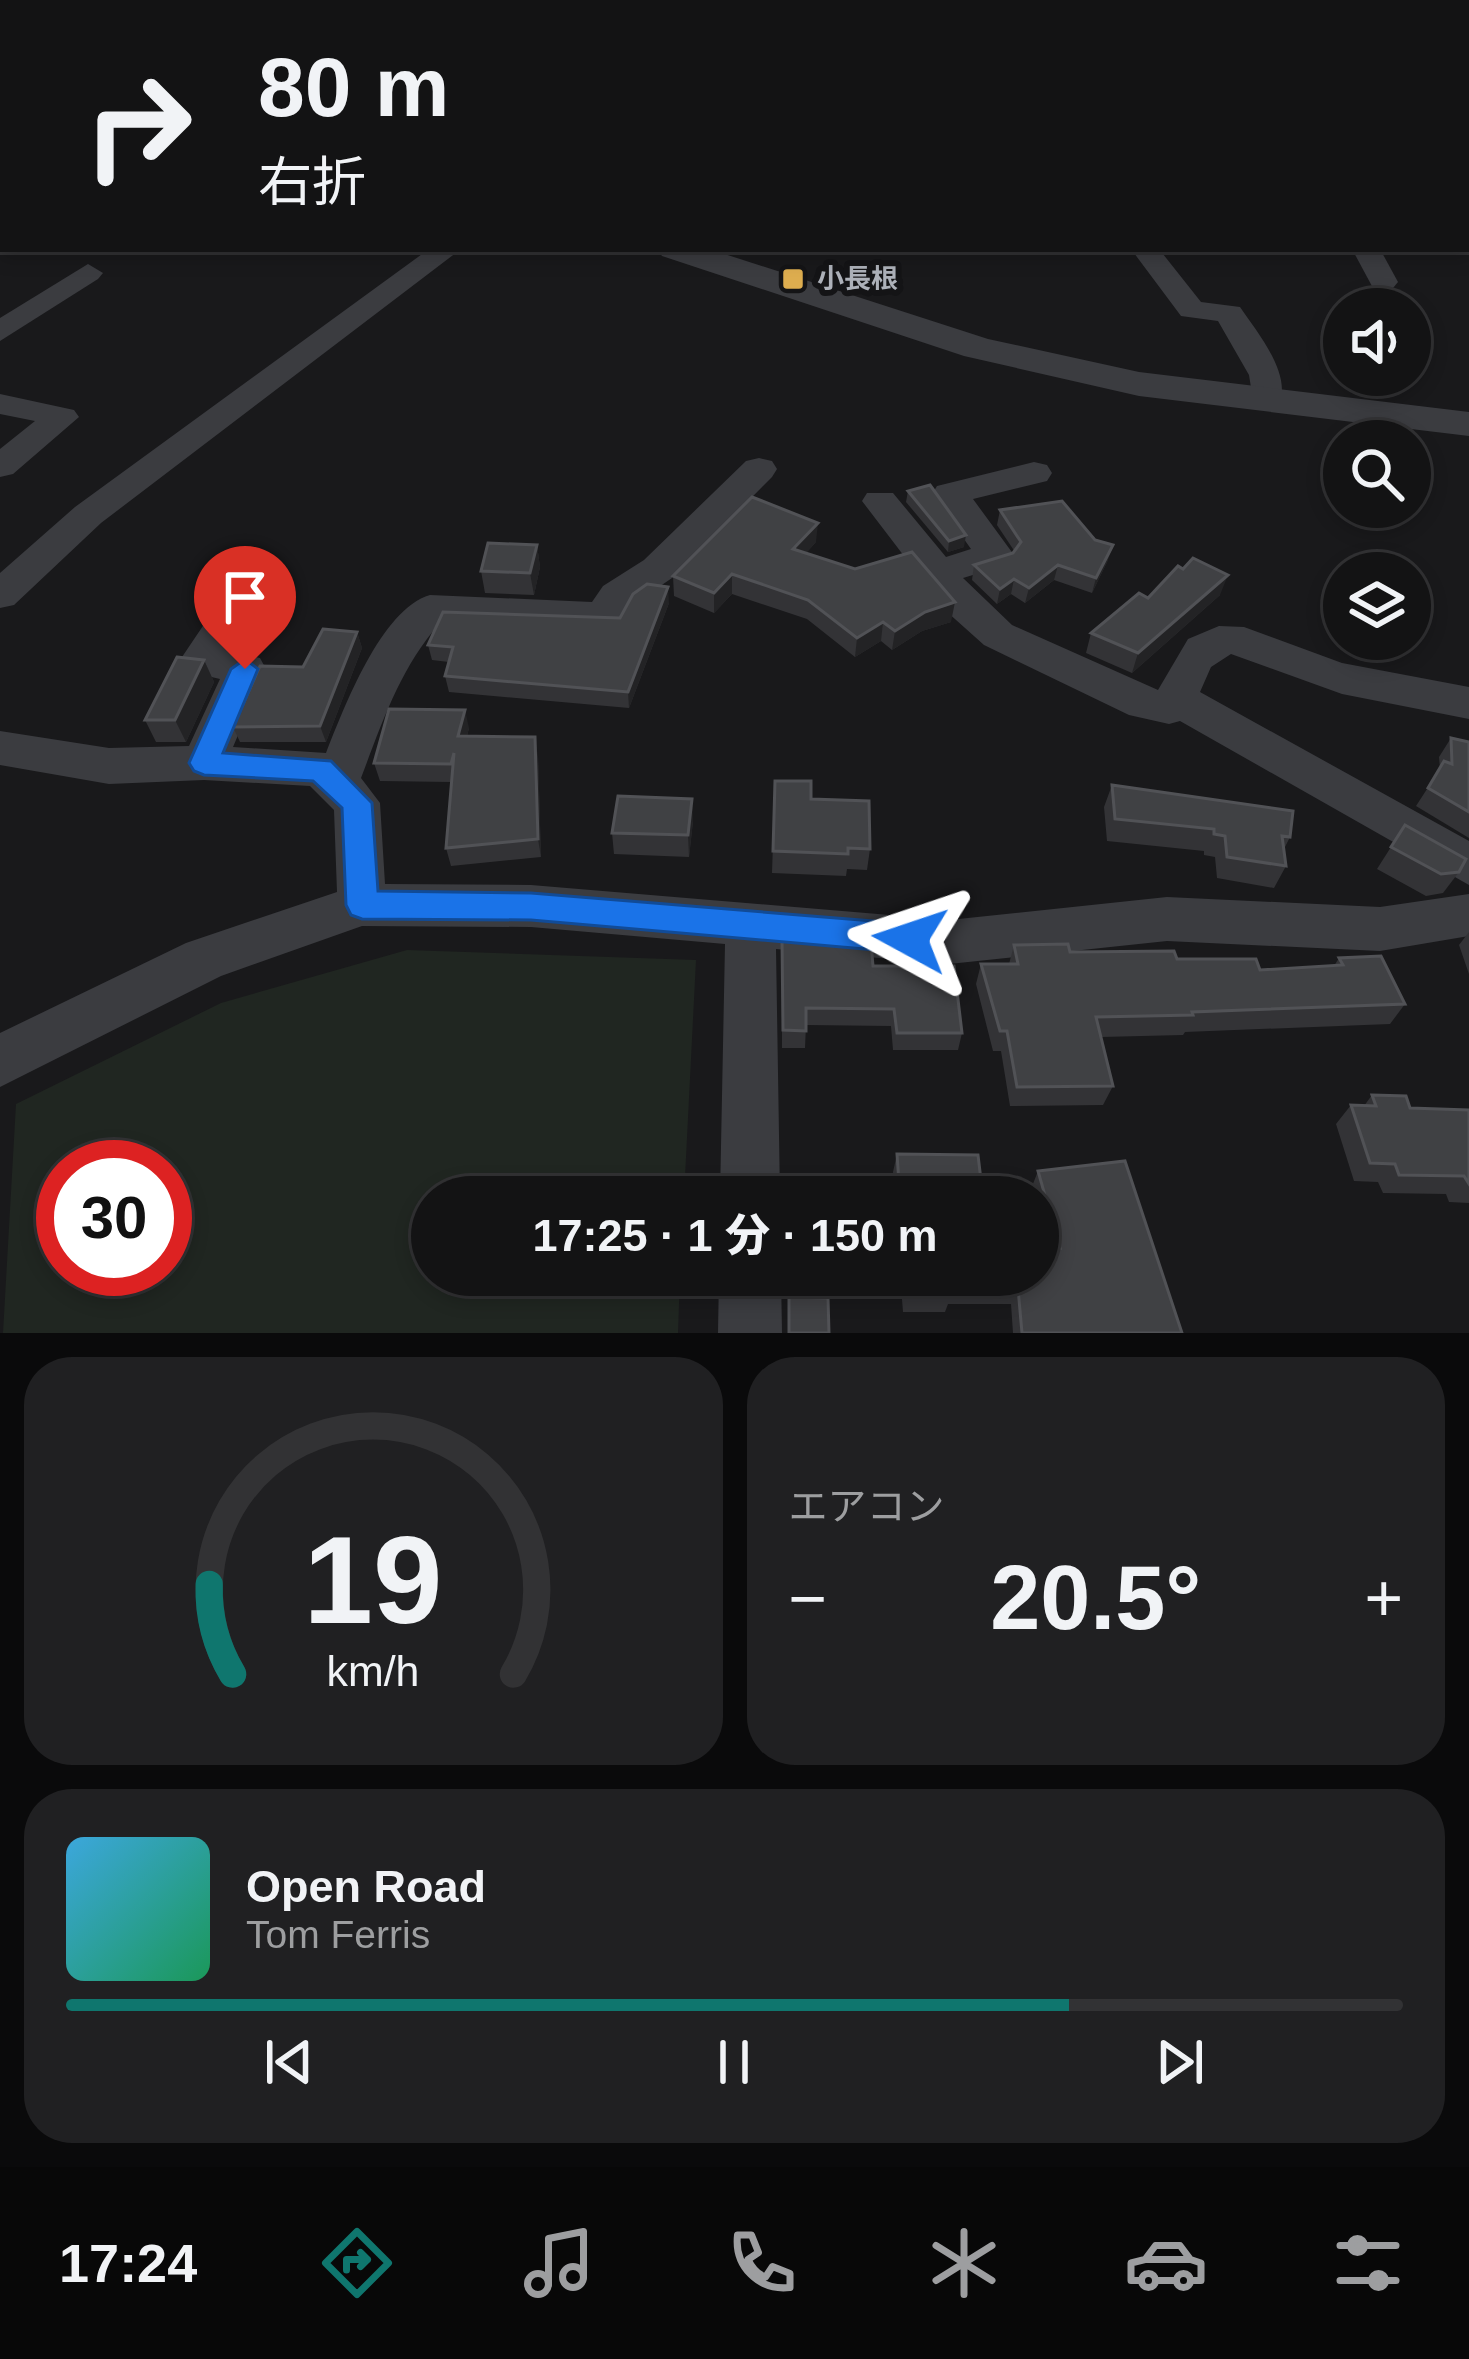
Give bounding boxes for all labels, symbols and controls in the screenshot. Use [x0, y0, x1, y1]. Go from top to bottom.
text: 80 m [258, 40, 449, 134]
icon: right [60, 48, 216, 204]
text: 右折 [258, 152, 366, 212]
place label: 小長根 [817, 264, 898, 294]
marker: 小長根 [780, 266, 806, 292]
map controls [1323, 288, 1431, 660]
button: sound [1323, 288, 1431, 396]
button: search [1323, 420, 1431, 528]
pin [194, 546, 296, 669]
button: layers [1323, 552, 1431, 660]
icon: arrive [212, 564, 278, 630]
position arrow [847, 876, 973, 1002]
speed limit sign: 30 [36, 1140, 192, 1296]
text: 17:25 · 1 分 · 150 m [532, 1210, 938, 1261]
text: エアコン [789, 1485, 945, 1528]
text: 19 [304, 1510, 443, 1649]
text: 20.5° [990, 1548, 1201, 1648]
text: − [789, 1561, 827, 1635]
text: + [1364, 1561, 1403, 1635]
text: km/h [327, 1647, 420, 1695]
text: Open Road [246, 1861, 486, 1912]
text: Tom Ferris [246, 1913, 430, 1956]
icon: previous [256, 2029, 322, 2095]
icon: pause [701, 2029, 767, 2095]
icon: next [1147, 2029, 1213, 2095]
icon: directions [315, 2221, 399, 2305]
icon: music [517, 2221, 601, 2305]
icon: phone [720, 2221, 804, 2305]
icon: climate [922, 2221, 1006, 2305]
icon: car [1124, 2221, 1208, 2305]
icon: filters [1326, 2221, 1410, 2305]
text: 17:24 [59, 2233, 197, 2293]

